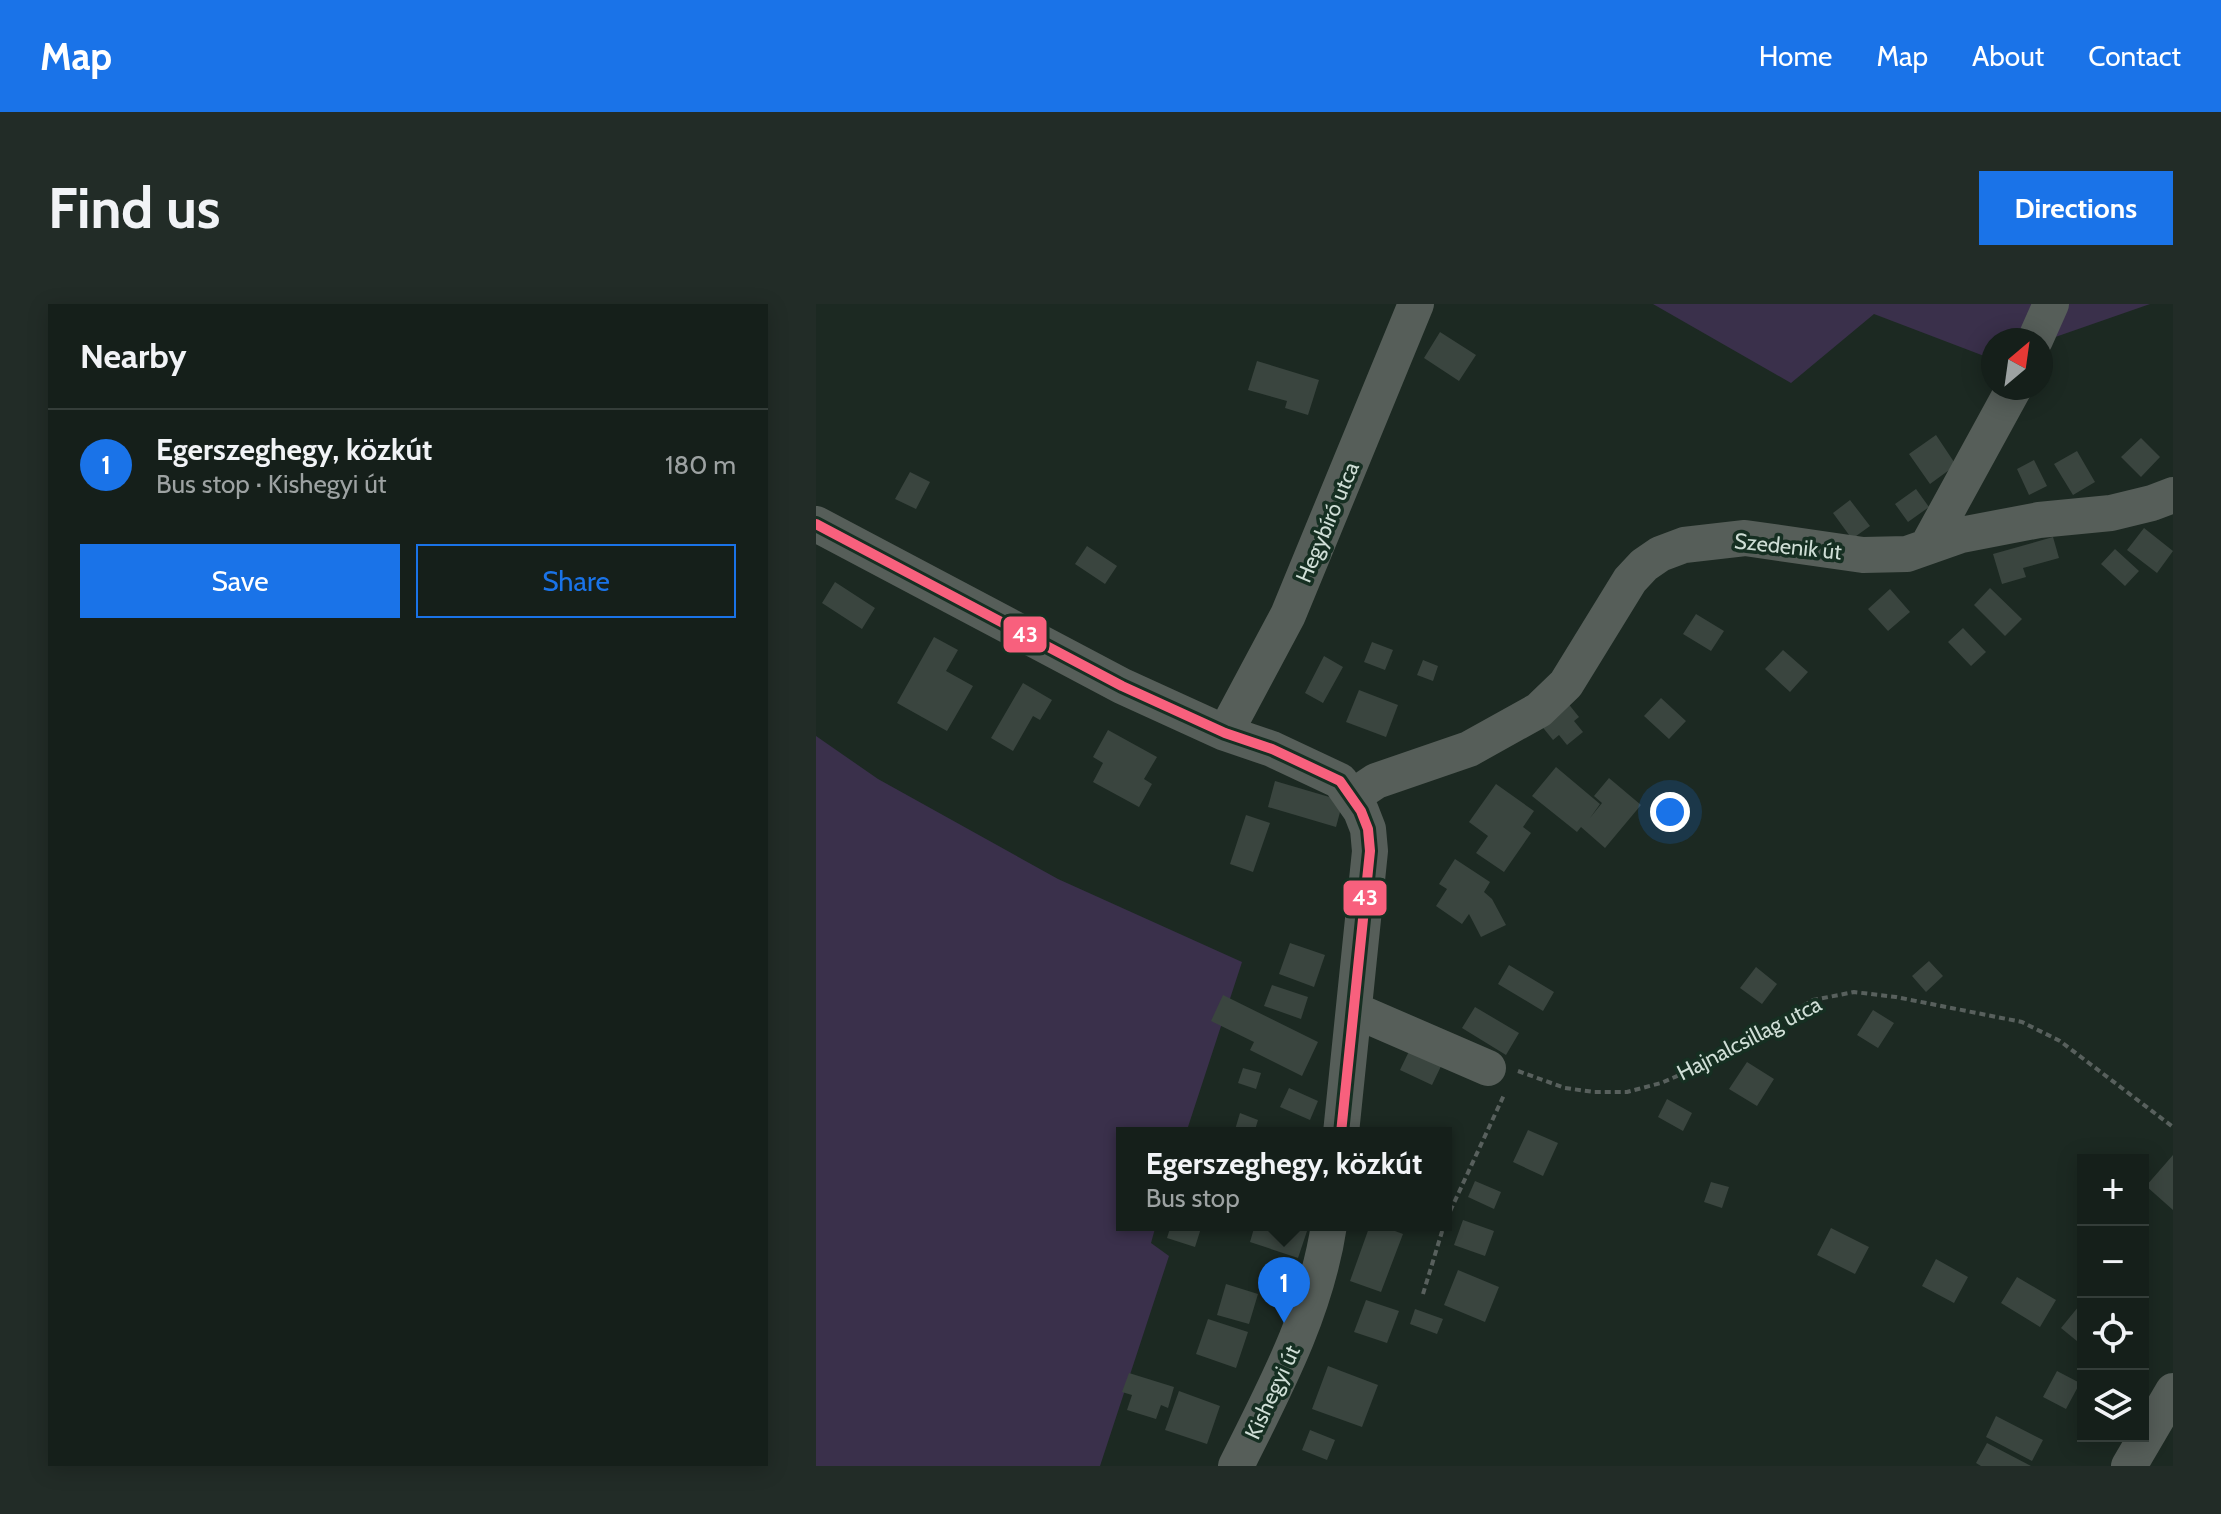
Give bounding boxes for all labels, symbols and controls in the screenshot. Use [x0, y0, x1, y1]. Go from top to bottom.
text: Map [40, 33, 112, 80]
text: Home [1759, 39, 1832, 73]
text: Map [1876, 39, 1928, 73]
text: About [1972, 39, 2044, 73]
text: Contact [2088, 39, 2181, 73]
button: Directions [1979, 171, 2173, 245]
text: Find us [48, 174, 221, 242]
north arrow [1981, 328, 2053, 400]
text: Nearby [80, 335, 187, 377]
text: Egerszeghegy, közkút [156, 431, 432, 468]
text: 1 [101, 449, 111, 481]
text: 180 m [665, 449, 736, 481]
street label: Hegybíró utca [1290, 457, 1365, 587]
text: Bus stop · Kishegyi út [156, 468, 387, 500]
street label: Szedenik út [1733, 527, 1844, 566]
button: Save [80, 544, 400, 618]
button: Share [416, 544, 736, 618]
line badge: 43 [1002, 615, 1048, 654]
text: 43 [1012, 621, 1038, 648]
your location [1650, 792, 1690, 832]
line badge: 43 [1342, 879, 1388, 917]
text: 43 [1352, 884, 1378, 911]
street label: Hajnalcsillag utca [1672, 990, 1826, 1086]
popup [1116, 1127, 1452, 1231]
text: Egerszeghegy, közkút [1146, 1145, 1422, 1182]
map controls [2077, 1154, 2149, 1442]
button: + [2077, 1154, 2149, 1226]
text: Bus stop [1146, 1182, 1240, 1214]
button: − [2077, 1226, 2149, 1298]
pin: 1 [1258, 1257, 1310, 1323]
button: locate [2077, 1298, 2149, 1370]
street label: Kishegyi út [1239, 1340, 1306, 1443]
button: layers [2077, 1370, 2149, 1442]

